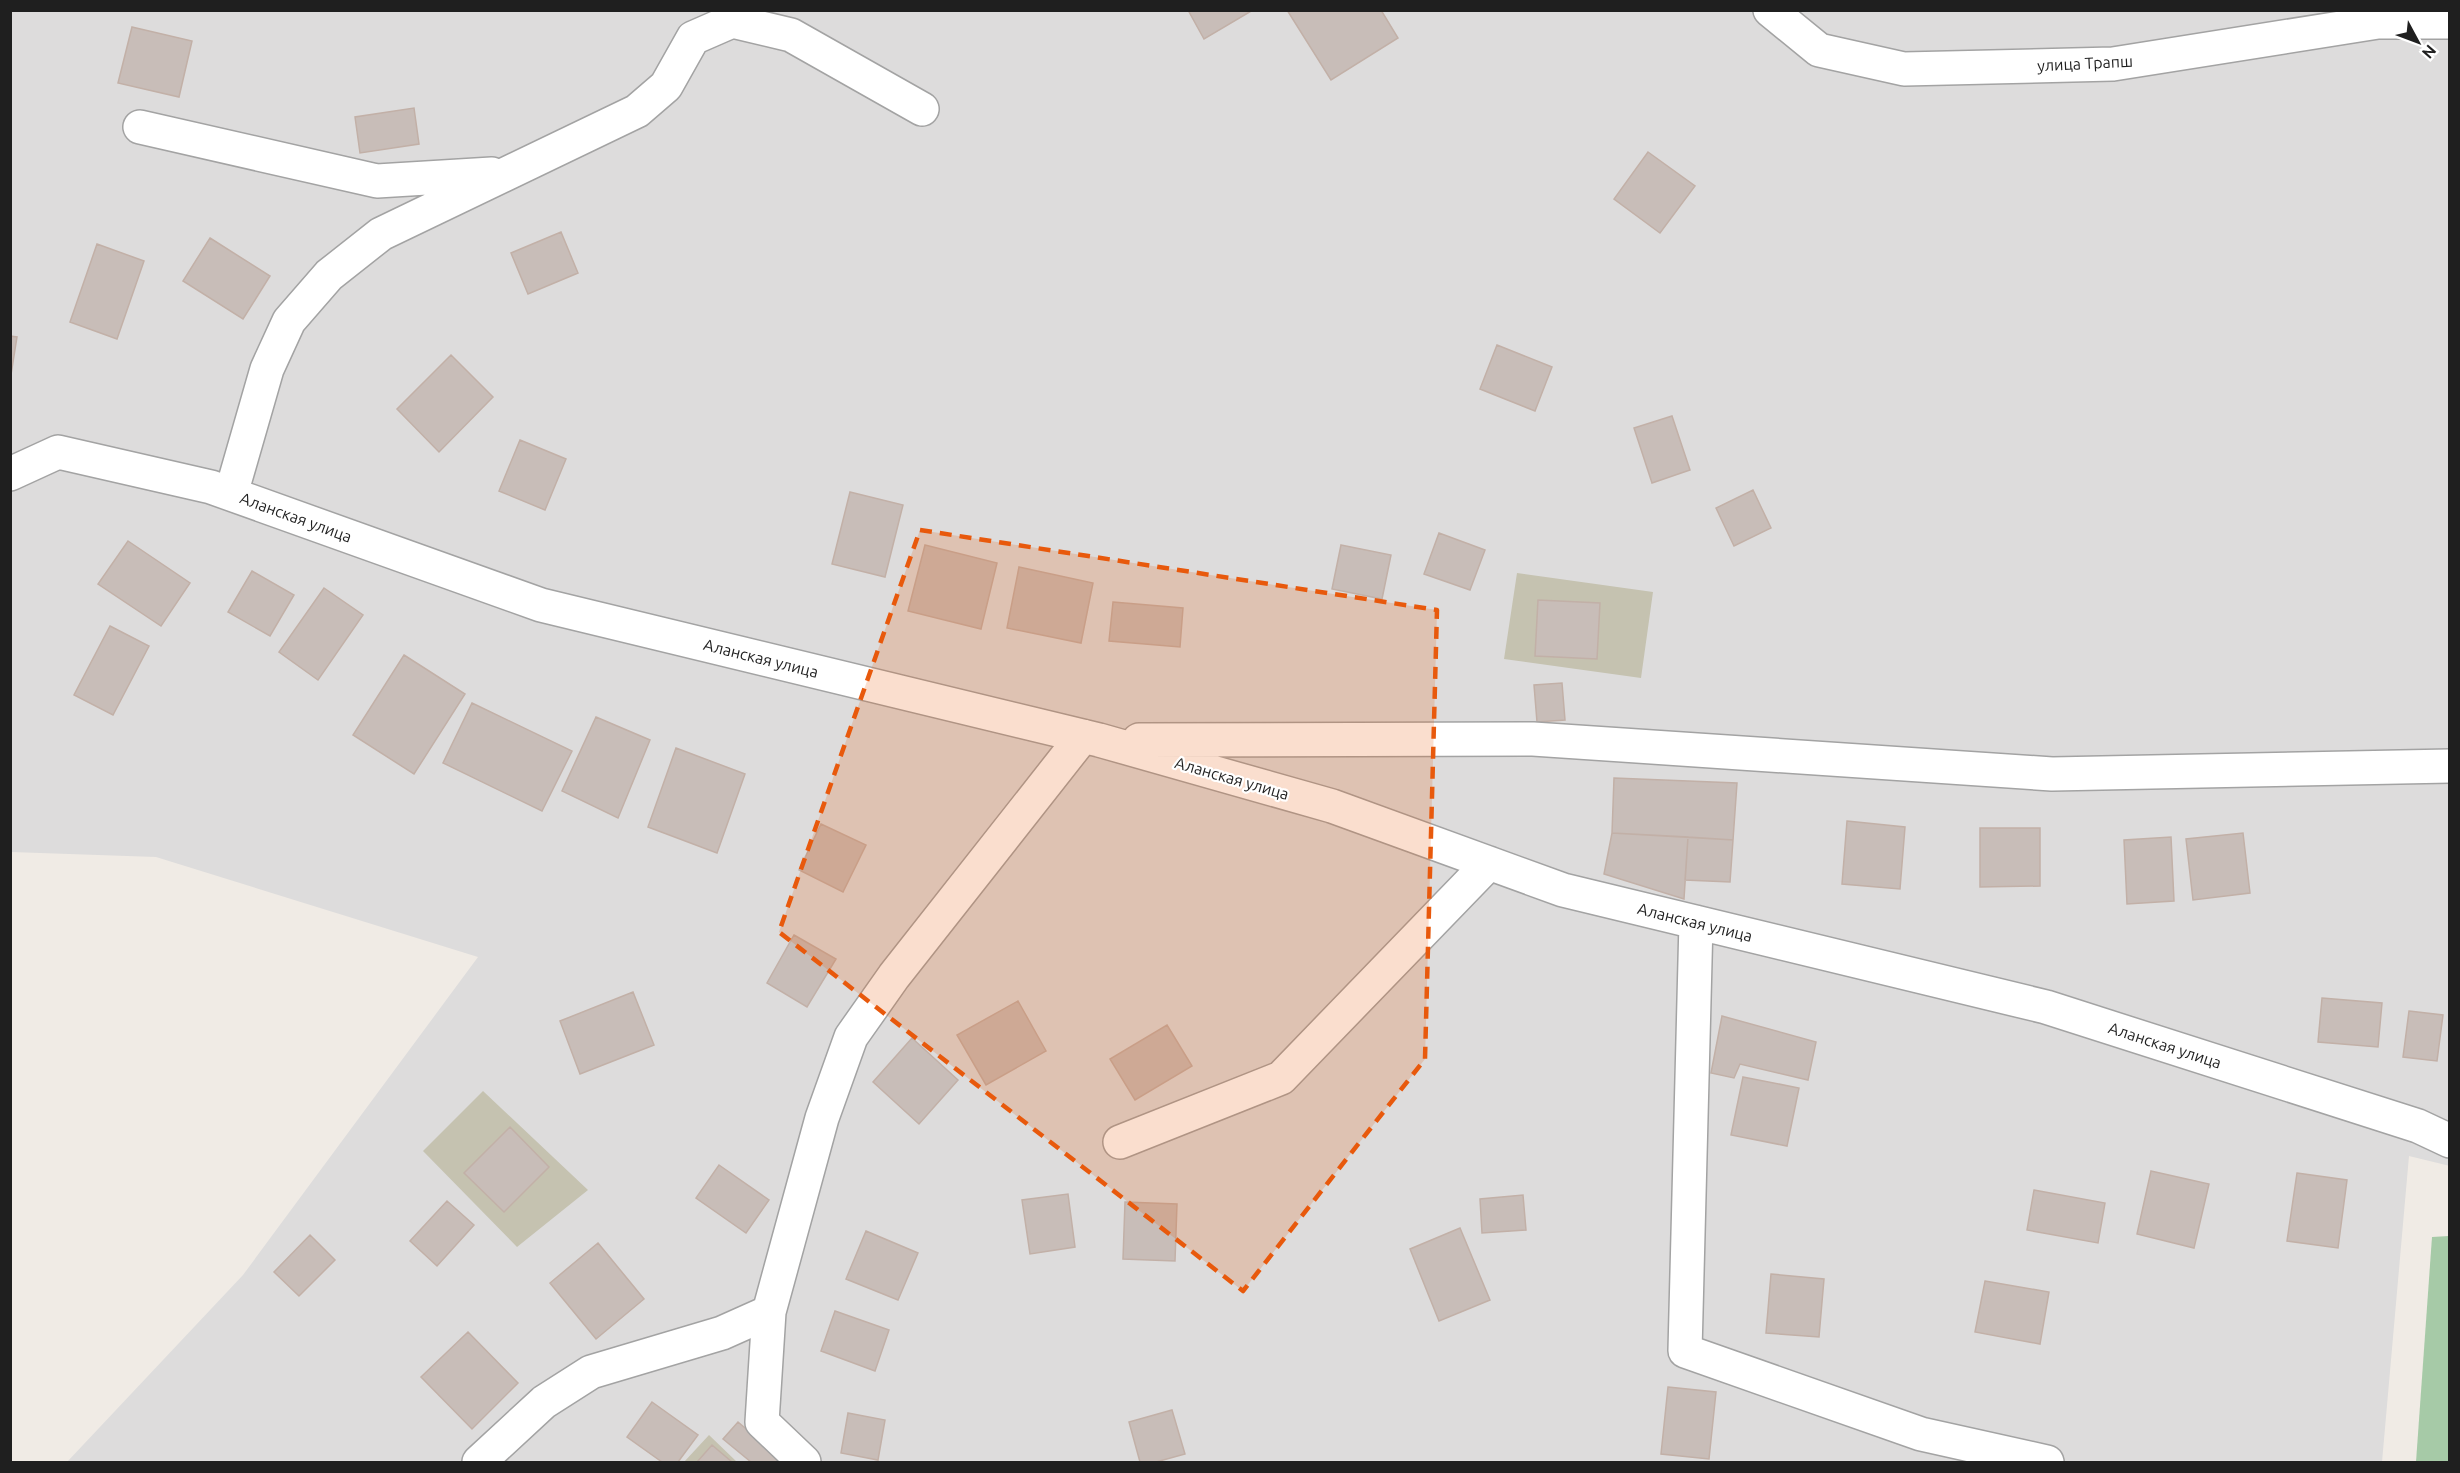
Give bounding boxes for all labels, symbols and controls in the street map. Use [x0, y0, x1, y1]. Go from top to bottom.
north arrow [2388, 12, 2448, 72]
text: N [2419, 41, 2440, 62]
street label: улица Трапш [2037, 52, 2133, 74]
street label: Аланская улица [238, 488, 354, 546]
street label: Аланская улица [702, 635, 820, 681]
street label: Аланская улица [1173, 753, 1291, 803]
street label: Аланская улица [1636, 899, 1754, 945]
street label: Аланская улица [2106, 1018, 2224, 1072]

